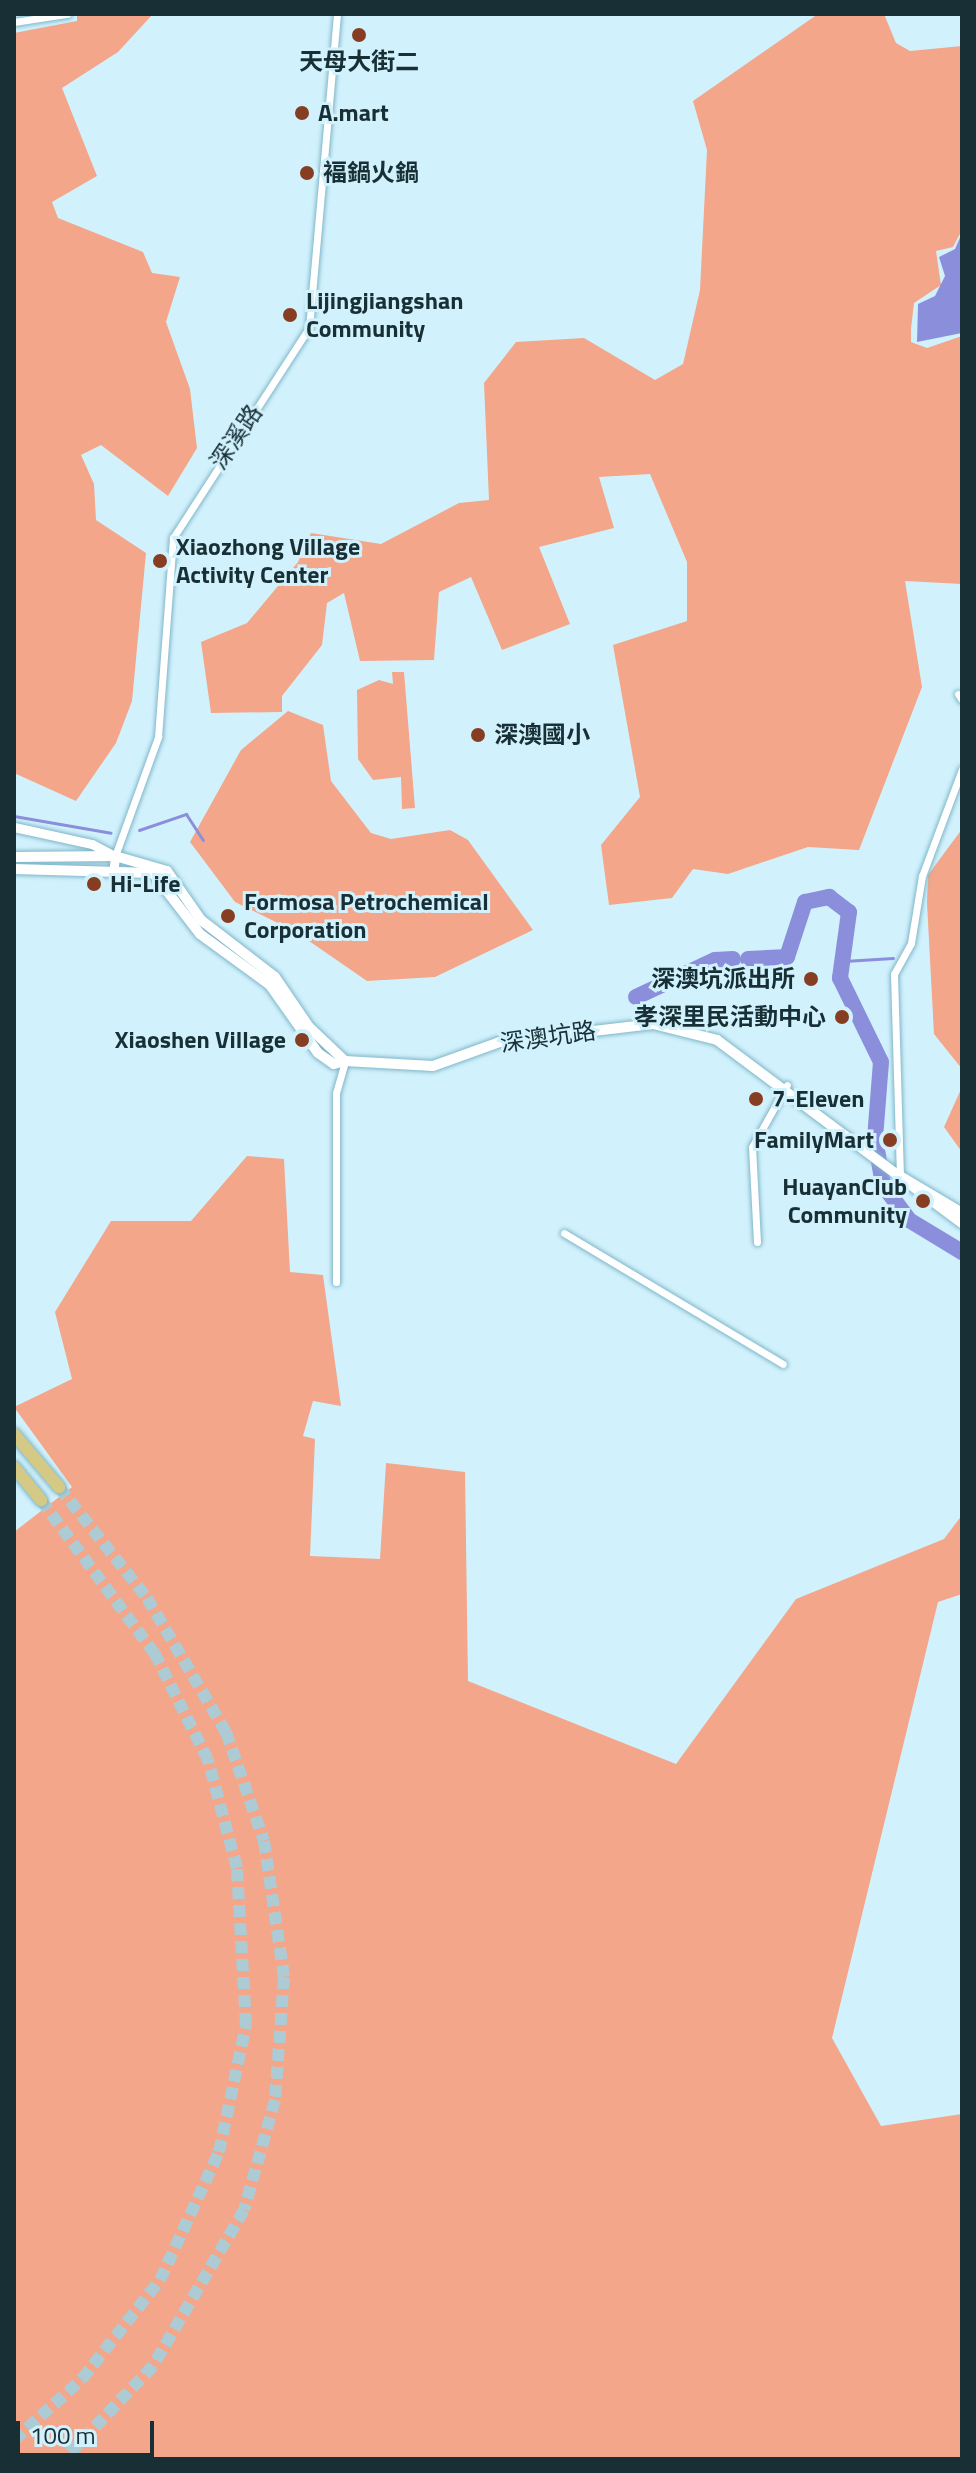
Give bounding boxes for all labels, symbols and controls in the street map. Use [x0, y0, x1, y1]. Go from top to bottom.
marker: 天母大街二 [350, 26, 368, 44]
place label: 天母大街二 [299, 48, 419, 76]
place label: A.mart [318, 99, 389, 127]
marker: A.mart [293, 104, 311, 122]
place label: 褔鍋火鍋 [323, 159, 419, 187]
marker: 褔鍋火鍋 [298, 164, 316, 182]
place label: Lijingjiangshan Community [306, 287, 463, 343]
marker: Lijingjiangshan Community [281, 306, 299, 324]
street label: 深溪路 [204, 399, 268, 475]
place label: Xiaozhong Village Activity Center [176, 533, 360, 589]
marker: Xiaozhong Village Activity Center [151, 552, 169, 570]
place label: 深澳國小 [494, 721, 590, 749]
marker: 深澳國小 [469, 726, 487, 744]
place label: Hi-Life [110, 870, 180, 898]
marker: Hi-Life [85, 875, 103, 893]
place label: Formosa Petrochemical Corporation [244, 888, 489, 944]
marker: Formosa Petrochemical Corporation [219, 907, 237, 925]
place label: 深澳坑派出所 [651, 965, 795, 993]
marker: 深澳坑派出所 [802, 970, 820, 988]
place label: 孝深里民活動中心 [634, 1003, 826, 1031]
marker: 孝深里民活動中心 [833, 1008, 851, 1026]
street label: 深澳坑路 [498, 1016, 598, 1058]
place label: Xiaoshen Village [115, 1026, 286, 1054]
marker: Xiaoshen Village [293, 1031, 311, 1049]
place label: 7-Eleven [772, 1085, 864, 1113]
marker: 7-Eleven [747, 1090, 765, 1108]
place label: FamilyMart [754, 1126, 874, 1154]
marker: FamilyMart [881, 1131, 899, 1149]
place label: HuayanClub Community [782, 1173, 907, 1229]
marker: HuayanClub Community [914, 1192, 932, 1210]
scale bar [20, 2405, 158, 2455]
text: 100 m [30, 2417, 96, 2453]

